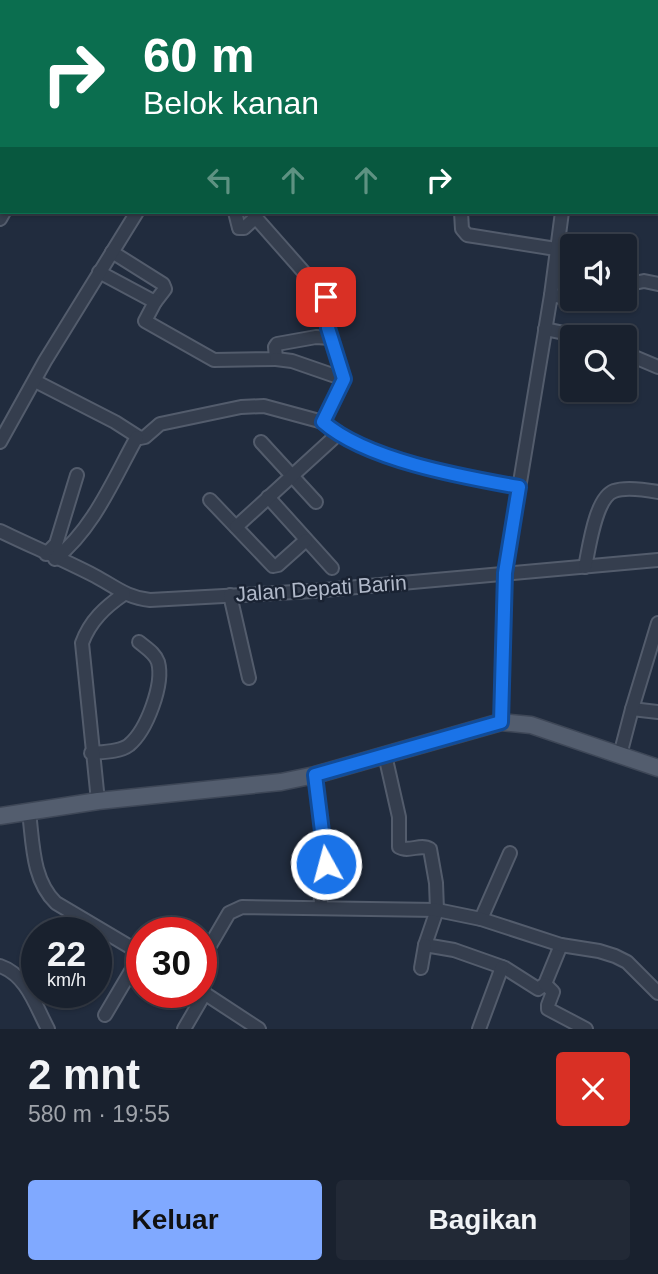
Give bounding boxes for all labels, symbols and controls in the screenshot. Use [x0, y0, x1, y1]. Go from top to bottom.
icon: right [28, 28, 119, 119]
text: 60 m [143, 28, 255, 82]
text: Belok kanan [143, 85, 319, 121]
icon: left [201, 161, 239, 199]
icon: ahead [274, 161, 312, 199]
icon: ahead [347, 161, 385, 199]
icon: right [420, 161, 458, 199]
map controls [560, 234, 637, 402]
button: sound [560, 234, 637, 311]
pin [296, 267, 356, 327]
icon: arrive [307, 278, 345, 316]
button: search [560, 325, 637, 402]
street label: Jalan Depati Barin [235, 571, 407, 605]
position arrow [289, 827, 363, 901]
speed limit sign: 30 [126, 917, 217, 1008]
text: 22 [47, 934, 86, 973]
text: km/h [47, 970, 86, 990]
text: 2 mnt [28, 1051, 140, 1098]
button: close [556, 1052, 630, 1126]
text: 580 m · 19:55 [28, 1101, 170, 1127]
button: Keluar [28, 1180, 322, 1260]
button: Bagikan [336, 1180, 630, 1260]

